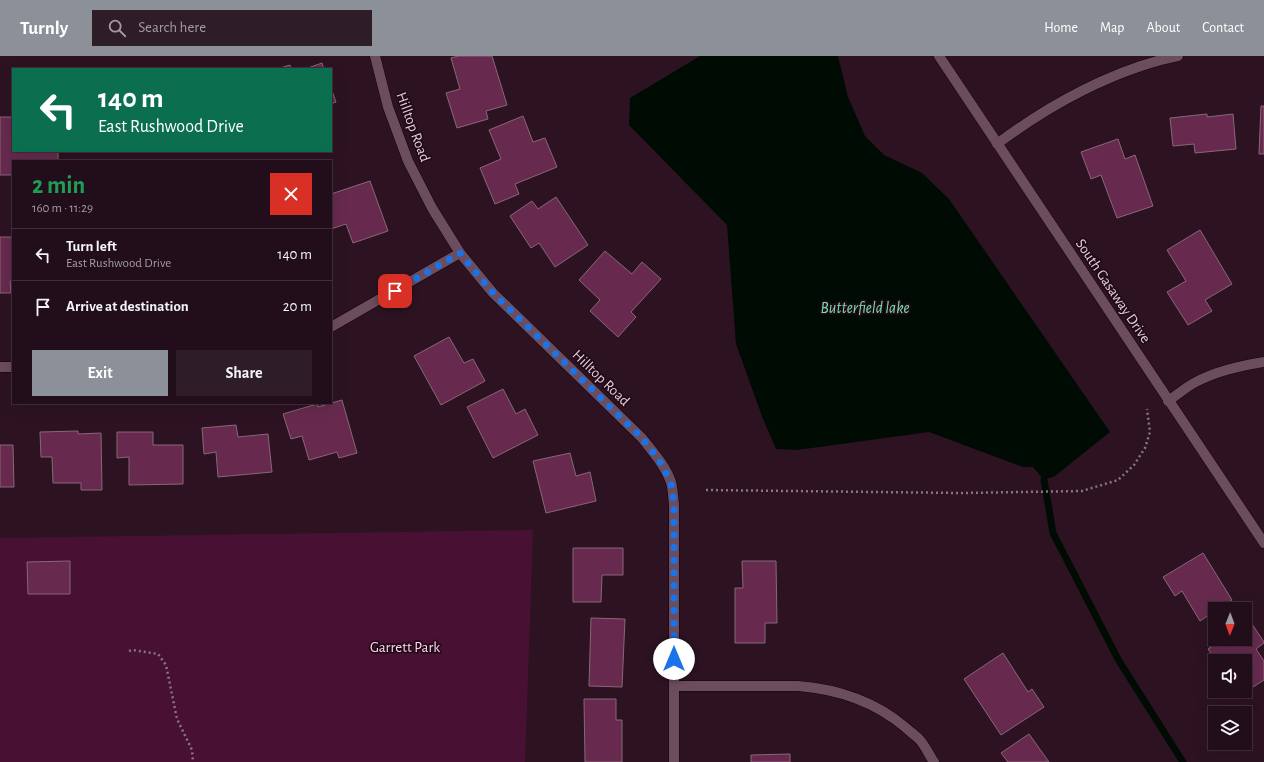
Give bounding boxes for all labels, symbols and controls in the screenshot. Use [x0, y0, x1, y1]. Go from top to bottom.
search box [92, 10, 372, 46]
icon: search [106, 17, 128, 39]
text: Turnly [20, 19, 68, 38]
text: Search here [138, 20, 206, 35]
text: Home [1044, 21, 1078, 35]
text: Map [1100, 21, 1124, 35]
text: About [1146, 21, 1180, 35]
text: Contact [1202, 21, 1244, 35]
icon: left [32, 84, 84, 136]
text: 140 m [98, 85, 164, 113]
street label: Hilltop Road [393, 90, 433, 164]
text: East Rushwood Drive [98, 118, 244, 136]
button: close [270, 173, 312, 215]
text: 2 min [32, 174, 85, 198]
text: 160 m · 11:29 [32, 202, 93, 215]
street label: South Gasaway Drive [1073, 236, 1153, 346]
text: Turn left [66, 239, 117, 254]
icon: left [32, 244, 54, 266]
text: 140 m [277, 247, 312, 262]
text: East Rushwood Drive [66, 257, 171, 270]
pin [378, 274, 412, 308]
icon: arrive [384, 280, 406, 302]
icon: arrive [32, 296, 54, 318]
text: Arrive at destination [66, 299, 189, 314]
text: 20 m [283, 299, 312, 314]
water label: Butterfield lake [821, 300, 909, 316]
street label: Hilltop Road [569, 347, 633, 409]
button: Exit [32, 350, 168, 396]
button: Share [176, 350, 312, 396]
north arrow [1208, 602, 1252, 646]
map controls [1208, 602, 1252, 750]
position arrow [653, 638, 695, 680]
park label: Garrett Park [370, 640, 440, 655]
button: sound [1208, 654, 1252, 698]
button: layers [1208, 706, 1252, 750]

